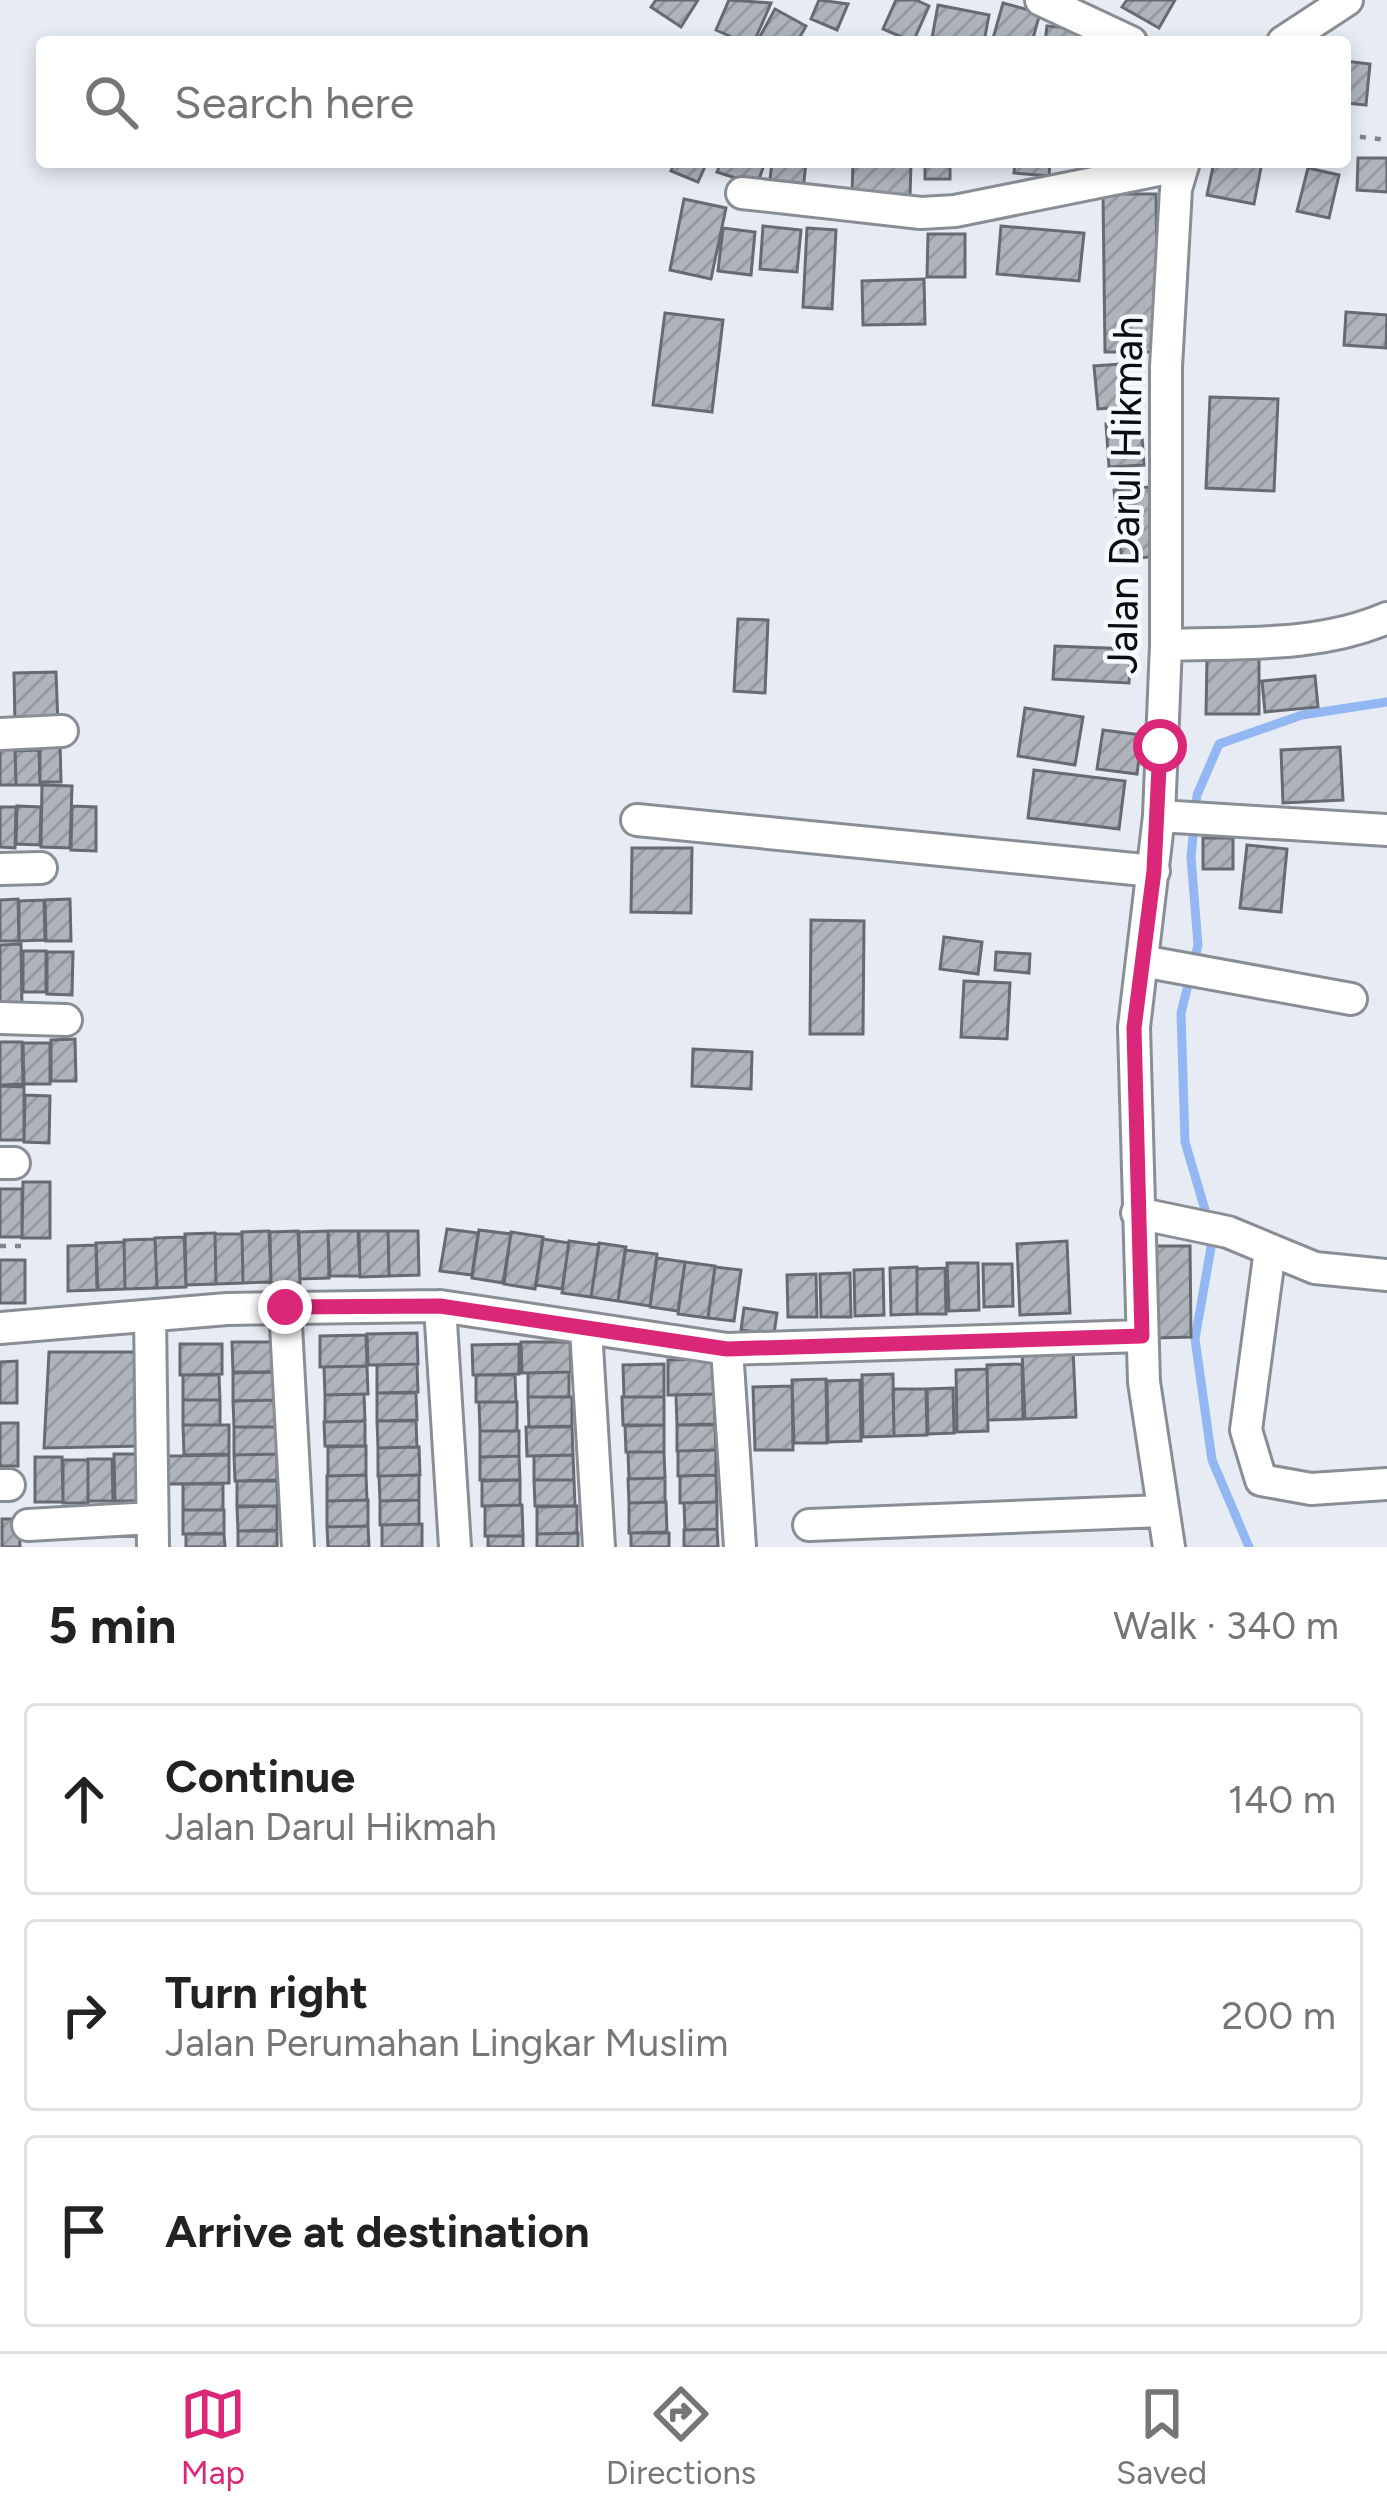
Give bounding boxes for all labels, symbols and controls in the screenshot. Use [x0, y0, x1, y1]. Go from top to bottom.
search box [36, 36, 1351, 168]
icon: search [78, 69, 144, 135]
text: Search here [174, 75, 414, 129]
street label: Jalan Darul Hikmah [1096, 316, 1154, 674]
route start [1133, 719, 1187, 773]
route end [258, 1280, 312, 1334]
text: 5 min [48, 1595, 177, 1656]
text: Walk · 340 m [1113, 1602, 1339, 1649]
text: Continue [165, 1749, 355, 1803]
icon: ahead [51, 1766, 117, 1832]
text: 140 m [1228, 1776, 1336, 1823]
text: Jalan Darul Hikmah [165, 1803, 497, 1850]
text: Turn right [165, 1965, 368, 2019]
icon: right [51, 1982, 117, 2048]
text: 200 m [1221, 1992, 1336, 2039]
text: Jalan Perumahan Lingkar Muslim [165, 2019, 728, 2066]
icon: arrive [51, 2198, 117, 2264]
text: Arrive at destination [165, 2204, 589, 2258]
tab: Map [180, 2381, 246, 2492]
tab: Directions [606, 2381, 756, 2492]
tab: Saved [1116, 2381, 1207, 2492]

